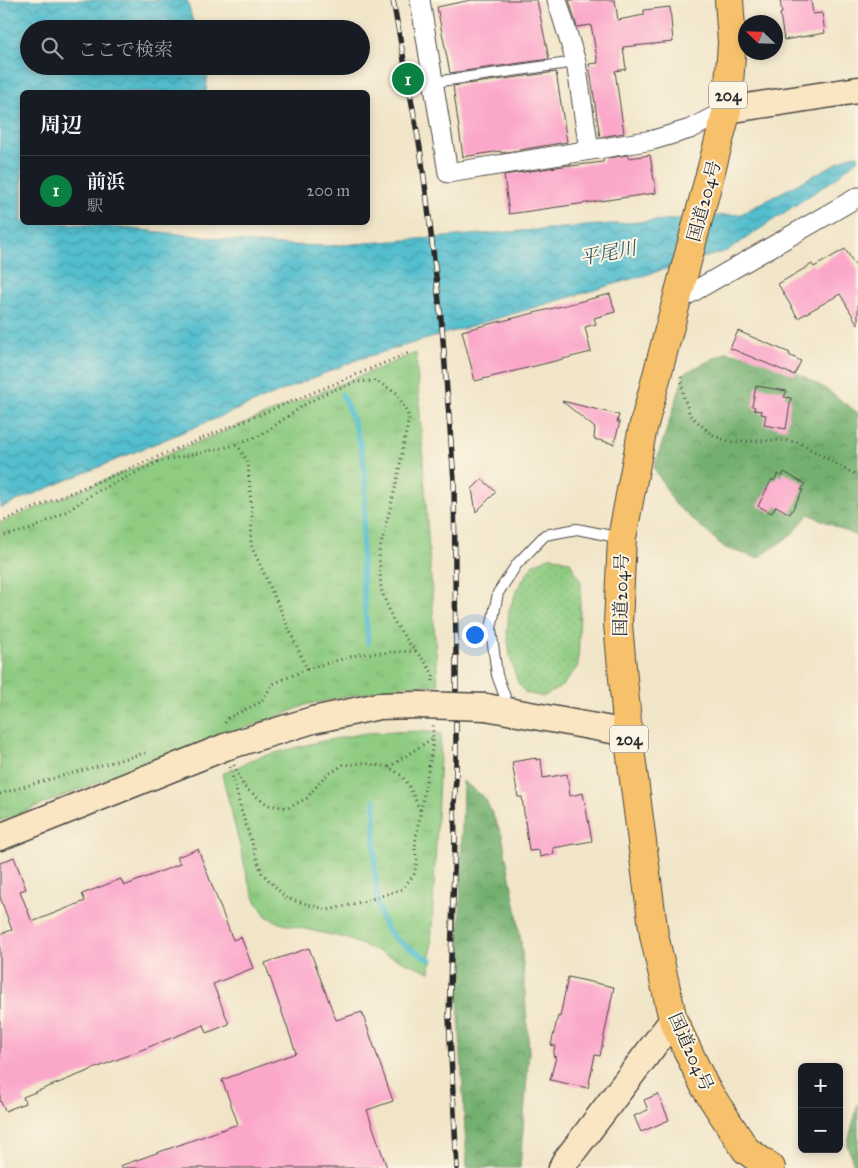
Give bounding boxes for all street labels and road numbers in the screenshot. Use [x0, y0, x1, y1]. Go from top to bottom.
road number: 204 [709, 82, 747, 108]
street label: 国道204号 [683, 158, 725, 244]
street label: 国道204号 [609, 553, 633, 637]
road number: 204 [610, 726, 648, 752]
street label: 国道204号 [664, 1009, 718, 1095]

